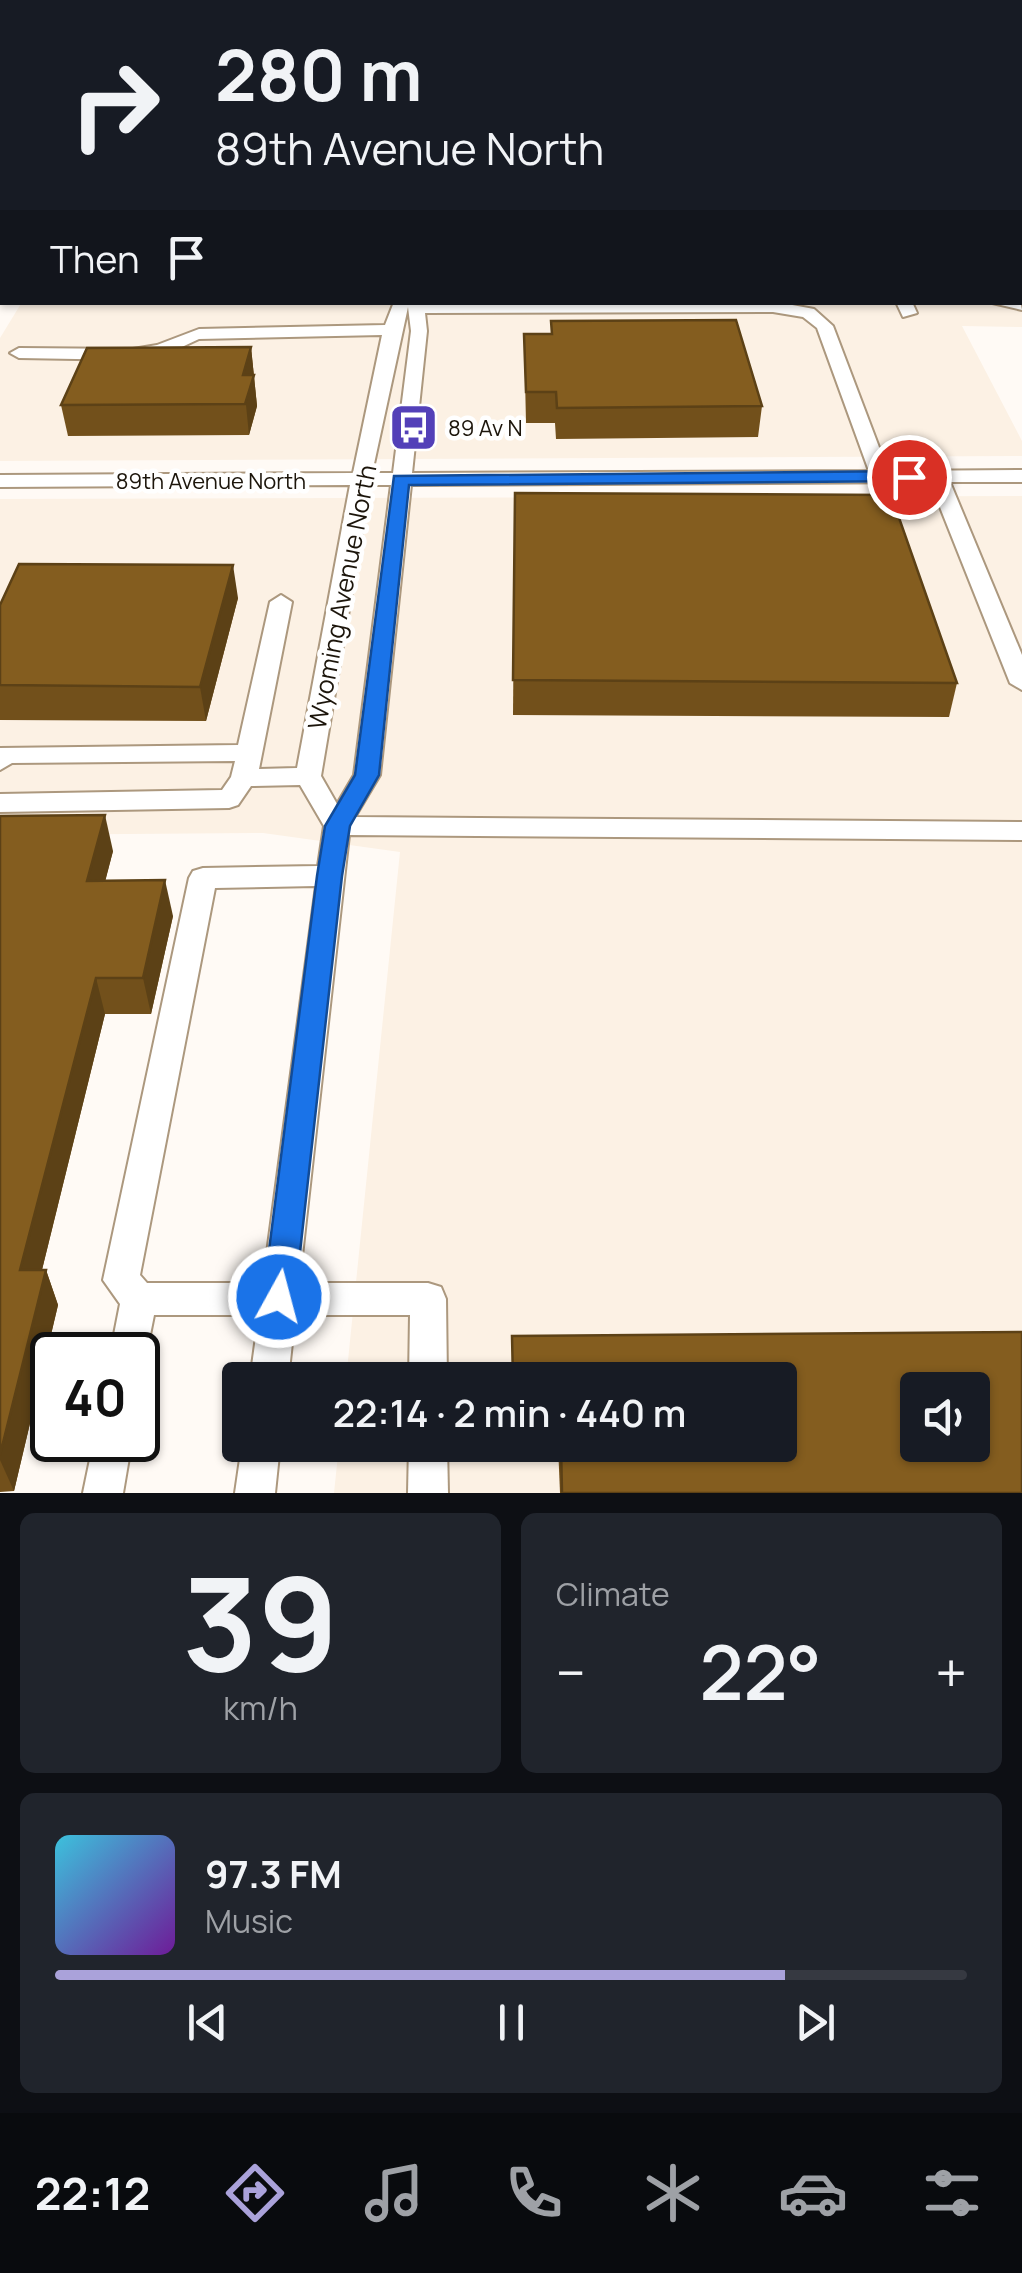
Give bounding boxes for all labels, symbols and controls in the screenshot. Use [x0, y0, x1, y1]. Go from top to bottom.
text: 280 m [215, 26, 423, 122]
icon: right [50, 40, 180, 170]
text: 89th Avenue North [215, 117, 604, 179]
icon: arrive [159, 230, 214, 285]
text: Then [50, 232, 139, 284]
bus stop icon: 89 Av N [387, 402, 439, 454]
place label: 89 Av N [448, 413, 523, 443]
pin [867, 435, 952, 520]
icon: arrive [882, 450, 937, 505]
street label: Wyoming Avenue North [299, 462, 384, 732]
street label: 89th Avenue North [116, 466, 306, 496]
position arrow [227, 1245, 331, 1349]
speed limit sign: 40 [30, 1332, 160, 1462]
map controls [900, 1372, 990, 1462]
button: sound [900, 1372, 990, 1462]
text: 22:14 · 2 min · 440 m [333, 1386, 686, 1438]
text: 39 [182, 1532, 339, 1710]
text: Climate [556, 1572, 670, 1616]
text: 22° [700, 1620, 821, 1723]
text: − [556, 1634, 586, 1710]
text: + [935, 1634, 967, 1710]
text: km/h [223, 1686, 298, 1730]
text: 97.3 FM [205, 1847, 342, 1899]
text: Music [205, 1899, 293, 1943]
icon: previous [180, 1995, 235, 2050]
icon: pause [484, 1995, 539, 2050]
icon: next [788, 1995, 843, 2050]
icon: directions [220, 2158, 290, 2228]
icon: music [359, 2158, 429, 2228]
icon: phone [499, 2158, 569, 2228]
icon: climate [638, 2158, 708, 2228]
icon: car [778, 2158, 848, 2228]
icon: filters [917, 2158, 987, 2228]
text: 22:12 [35, 2162, 150, 2224]

